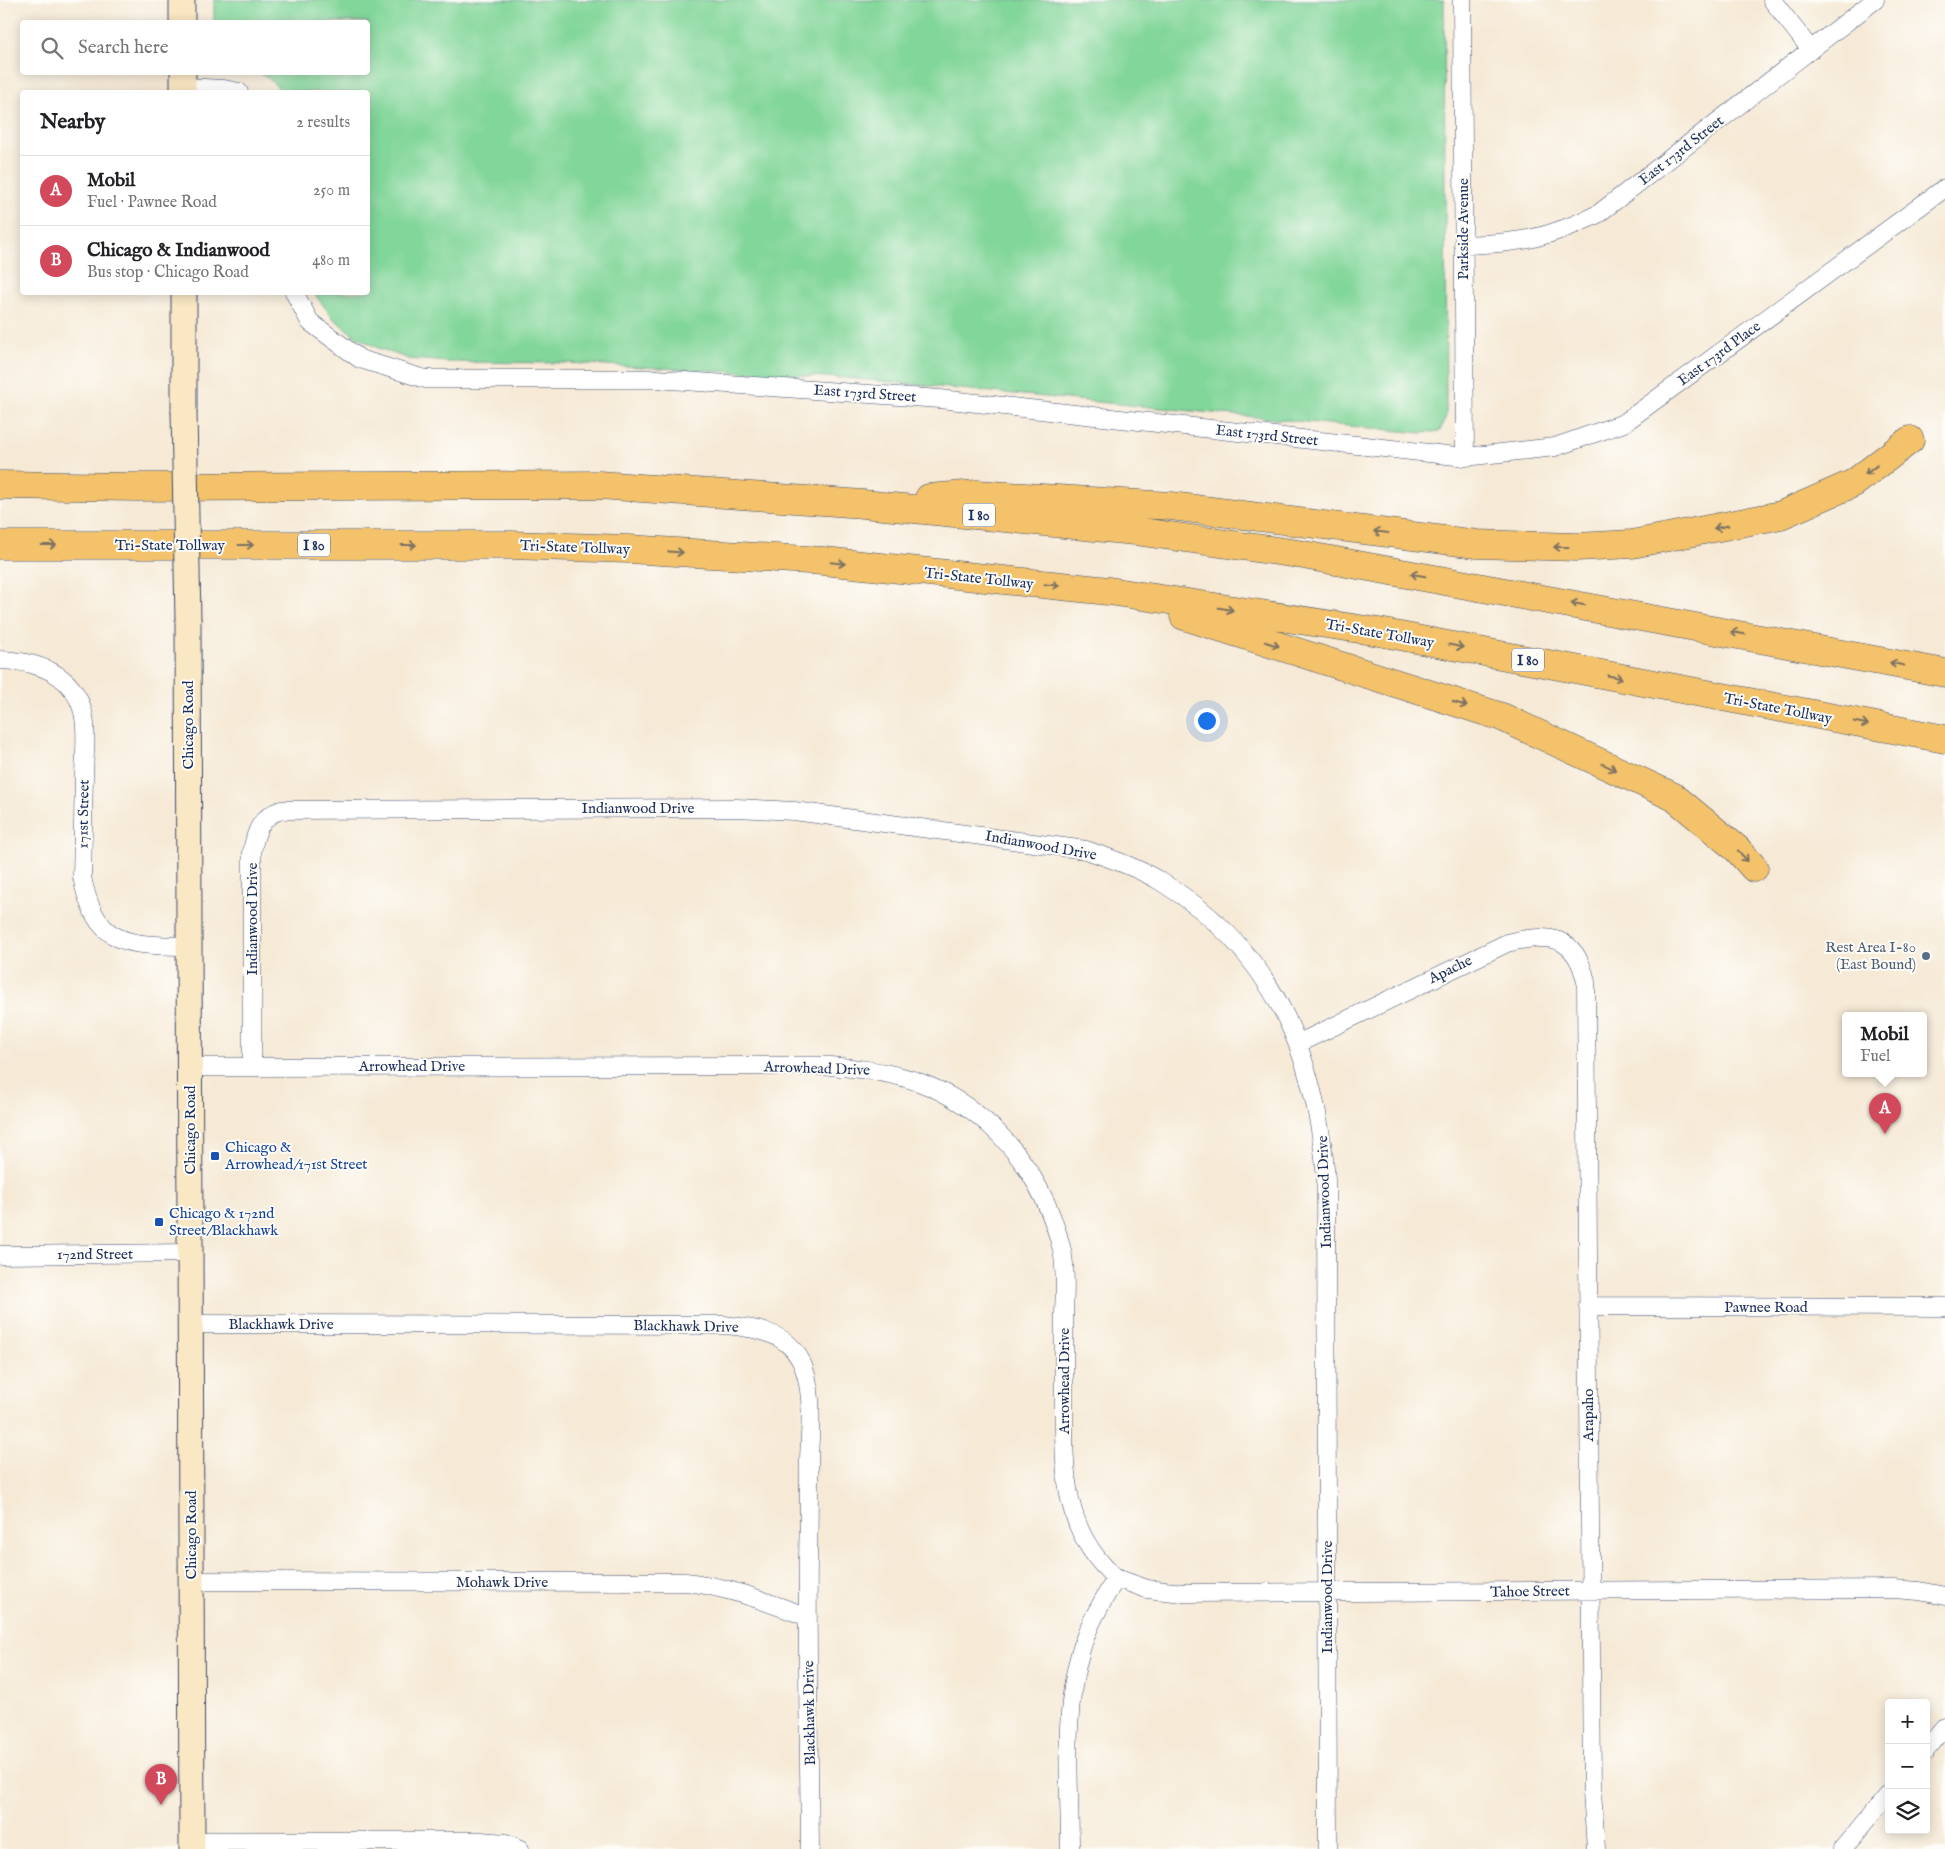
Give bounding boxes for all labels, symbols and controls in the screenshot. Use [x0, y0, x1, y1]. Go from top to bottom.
search box [20, 20, 370, 75]
icon: search [38, 34, 66, 62]
text: Search here [78, 36, 169, 60]
text: Nearby [40, 109, 105, 136]
street label: East 173rd Street [1635, 111, 1728, 190]
text: 2 results [296, 113, 350, 133]
text: Mobil [87, 169, 135, 193]
street label: Parkside Avenue [1454, 178, 1473, 280]
text: A [51, 181, 61, 201]
text: 250 m [313, 181, 350, 201]
text: Fuel · Pawnee Road [87, 193, 217, 213]
text: Chicago & Indianwood [87, 239, 270, 263]
text: B [51, 251, 61, 271]
text: 480 m [312, 251, 350, 271]
text: Bus stop · Chicago Road [87, 263, 249, 283]
street label: East 173rd Place [1674, 317, 1765, 390]
street label: East 173rd Street [813, 380, 917, 407]
street label: East 173rd Street [1215, 421, 1319, 450]
one-way arrow [1865, 464, 1878, 475]
road number: I 80 [963, 504, 995, 526]
one-way arrow [1714, 522, 1730, 532]
one-way arrow [1374, 527, 1390, 537]
road number: I 80 [298, 534, 330, 556]
street label: Tri-State Tollway [115, 536, 226, 555]
street label: Tri-State Tollway [520, 536, 631, 559]
one-way arrow [40, 540, 56, 550]
one-way arrow [238, 540, 254, 550]
one-way arrow [400, 540, 416, 550]
one-way arrow [1553, 542, 1569, 552]
one-way arrow [668, 547, 684, 556]
one-way arrow [830, 558, 846, 568]
street label: Tri-State Tollway [923, 563, 1035, 594]
one-way arrow [1410, 570, 1426, 580]
one-way arrow [1044, 580, 1060, 590]
one-way arrow [1570, 599, 1586, 609]
one-way arrow [1218, 604, 1234, 614]
street label: Tri-State Tollway [1324, 615, 1436, 653]
one-way arrow [1730, 628, 1746, 638]
one-way arrow [1263, 640, 1279, 650]
one-way arrow [1447, 642, 1463, 652]
road number: I 80 [1512, 648, 1544, 672]
one-way arrow [1890, 658, 1906, 668]
one-way arrow [1607, 672, 1623, 682]
street label: Chicago Road [179, 680, 198, 769]
street label: Tri-State Tollway [1722, 689, 1834, 728]
one-way arrow [1452, 699, 1468, 709]
your location [1194, 708, 1220, 734]
one-way arrow [1852, 719, 1868, 729]
one-way arrow [1601, 763, 1616, 773]
street label: 171st Street [73, 779, 94, 849]
street label: Indianwood Drive [582, 799, 695, 818]
street label: Indianwood Drive [984, 826, 1098, 865]
one-way arrow [1737, 850, 1749, 863]
street label: Indianwood Drive [243, 862, 262, 975]
place label: Rest Area I-80 (East Bound) [1825, 938, 1916, 974]
marker: Rest Area I-80 (East Bound) [1920, 950, 1932, 962]
street label: Apache [1424, 951, 1475, 989]
popup [1842, 1012, 1927, 1077]
text: Mobil [1860, 1023, 1909, 1047]
text: Fuel [1860, 1047, 1890, 1067]
street label: Arrowhead Drive [358, 1057, 465, 1076]
street label: Arrowhead Drive [762, 1057, 871, 1080]
street label: Chicago Road [181, 1085, 200, 1174]
pin: A [1869, 1093, 1901, 1134]
street label: Indianwood Drive [1313, 1135, 1336, 1249]
place label: Chicago & Arrowhead/171st Street [224, 1138, 367, 1174]
marker: Chicago & Arrowhead/171st Street [209, 1150, 221, 1162]
place label: Chicago & 172nd Street/Blackhawk [169, 1204, 279, 1240]
marker: Chicago & 172nd Street/Blackhawk [153, 1216, 165, 1228]
street label: 172nd Street [57, 1245, 133, 1264]
street label: Pawnee Road [1724, 1298, 1809, 1317]
street label: Blackhawk Drive [228, 1315, 334, 1334]
street label: Blackhawk Drive [633, 1316, 739, 1337]
street label: Arrowhead Drive [1055, 1328, 1074, 1435]
street label: Arapaho [1579, 1389, 1598, 1442]
street label: Chicago Road [182, 1490, 201, 1579]
street label: Indianwood Drive [1318, 1540, 1337, 1653]
street label: Mohawk Drive [456, 1573, 548, 1592]
street label: Tahoe Street [1490, 1581, 1570, 1602]
street label: Blackhawk Drive [799, 1660, 820, 1766]
map controls [1885, 1699, 1930, 1834]
button: + [1885, 1699, 1930, 1744]
button: − [1885, 1744, 1930, 1789]
pin: B [145, 1764, 177, 1805]
button: layers [1885, 1789, 1930, 1834]

